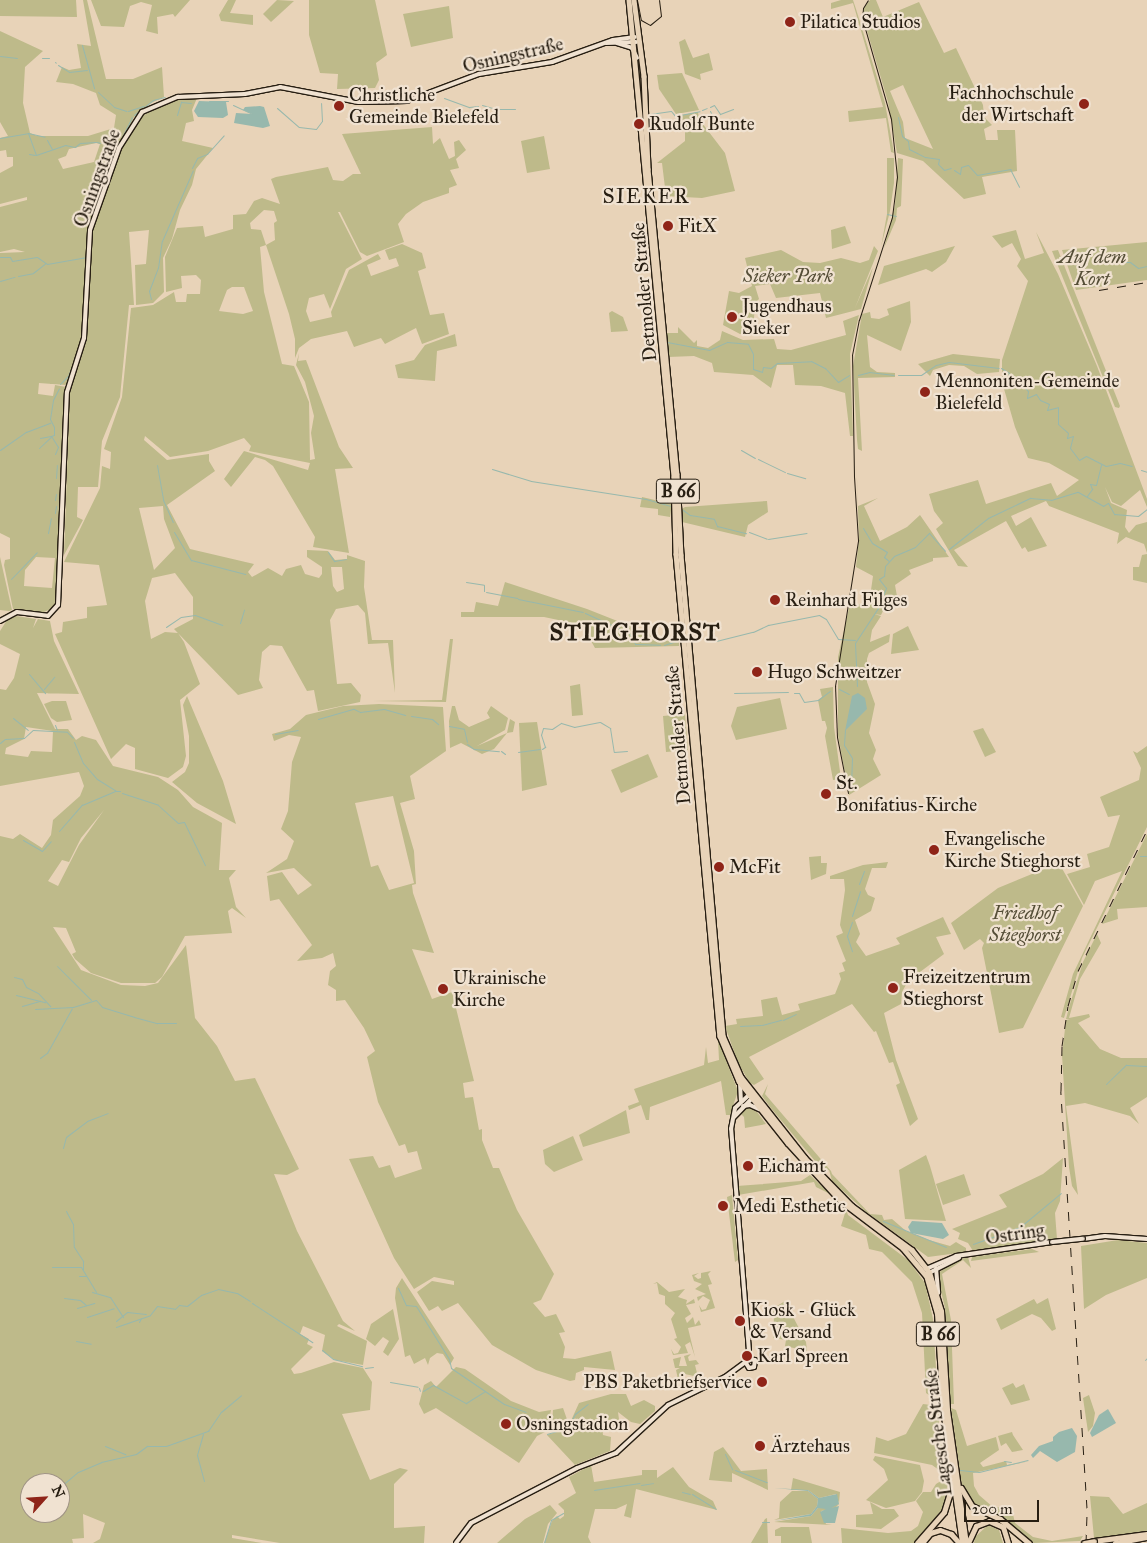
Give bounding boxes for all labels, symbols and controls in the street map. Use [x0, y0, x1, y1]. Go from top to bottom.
place label: Pilatica Studios [800, 11, 920, 33]
marker: Pilatica Studios [784, 16, 796, 28]
street label: Osningstraße [460, 32, 566, 78]
place label: Fachhochschule der Wirtschaft [948, 82, 1074, 126]
place label: Christliche Gemeinde Bielefeld [349, 84, 499, 128]
marker: Fachhochschule der Wirtschaft [1078, 98, 1090, 110]
marker: Christliche Gemeinde Bielefeld [333, 100, 345, 112]
place label: Rudolf Bunte [649, 113, 755, 135]
marker: Rudolf Bunte [633, 118, 645, 130]
street label: Osningstraße [69, 126, 125, 230]
district label: SIEKER [602, 183, 690, 209]
place label: FitX [678, 215, 717, 237]
marker: FitX [662, 220, 674, 232]
street label: Detmolder Straße [627, 222, 661, 362]
park label: Auf dem Kort [1058, 246, 1126, 290]
park label: Sieker Park [743, 265, 833, 287]
place label: Jugendhaus Sieker [742, 295, 832, 339]
marker: Jugendhaus Sieker [726, 311, 738, 323]
place label: Mennoniten-Gemeinde Bielefeld [935, 370, 1119, 414]
marker: Mennoniten-Gemeinde Bielefeld [919, 386, 931, 398]
road number: B 66 [656, 476, 700, 506]
place label: Reinhard Filges [785, 589, 907, 611]
marker: Reinhard Filges [769, 594, 781, 606]
district label: STIEGHORST [548, 619, 722, 647]
place label: Hugo Schweitzer [767, 661, 901, 683]
street label: Detmolder Straße [661, 665, 695, 805]
marker: Hugo Schweitzer [751, 666, 763, 678]
place label: St. Bonifatius-Kirche [836, 772, 977, 816]
marker: St. Bonifatius-Kirche [820, 788, 832, 800]
place label: Evangelische Kirche Stieghorst [944, 828, 1081, 872]
marker: Evangelische Kirche Stieghorst [928, 844, 940, 856]
place label: McFit [729, 856, 781, 878]
marker: McFit [713, 861, 725, 873]
park label: Friedhof Stieghorst [989, 902, 1061, 946]
place label: Freizeitzentrum Stieghorst [903, 966, 1031, 1010]
place label: Ukrainische Kirche [453, 967, 546, 1011]
marker: Freizeitzentrum Stieghorst [887, 982, 899, 994]
marker: Ukrainische Kirche [437, 983, 449, 995]
place label: Eichamt [758, 1155, 826, 1177]
marker: Eichamt [742, 1160, 754, 1172]
place label: Medi Esthetic [734, 1195, 846, 1217]
marker: Medi Esthetic [716, 1199, 730, 1213]
street label: Ostring [984, 1219, 1046, 1249]
place label: Kiosk - Glück & Versand [750, 1299, 856, 1343]
marker: Kiosk - Glück & Versand [734, 1315, 746, 1327]
road number: B 66 [916, 1318, 960, 1350]
place label: Karl Spreen [757, 1345, 848, 1367]
marker: Karl Spreen [741, 1350, 753, 1362]
street label: Lagesche Straße [919, 1369, 957, 1497]
place label: PBS Paketbriefservice [583, 1371, 752, 1393]
marker: PBS Paketbriefservice [756, 1376, 768, 1388]
place label: Osningstadion [516, 1413, 628, 1435]
marker: Osningstadion [500, 1418, 512, 1430]
place label: Ärztehaus [771, 1435, 850, 1457]
marker: Ärztehaus [753, 1439, 767, 1453]
north arrow [20, 1473, 70, 1523]
text: N [48, 1483, 68, 1501]
scale bar [967, 1490, 1042, 1522]
text: 200 m [972, 1500, 1013, 1518]

